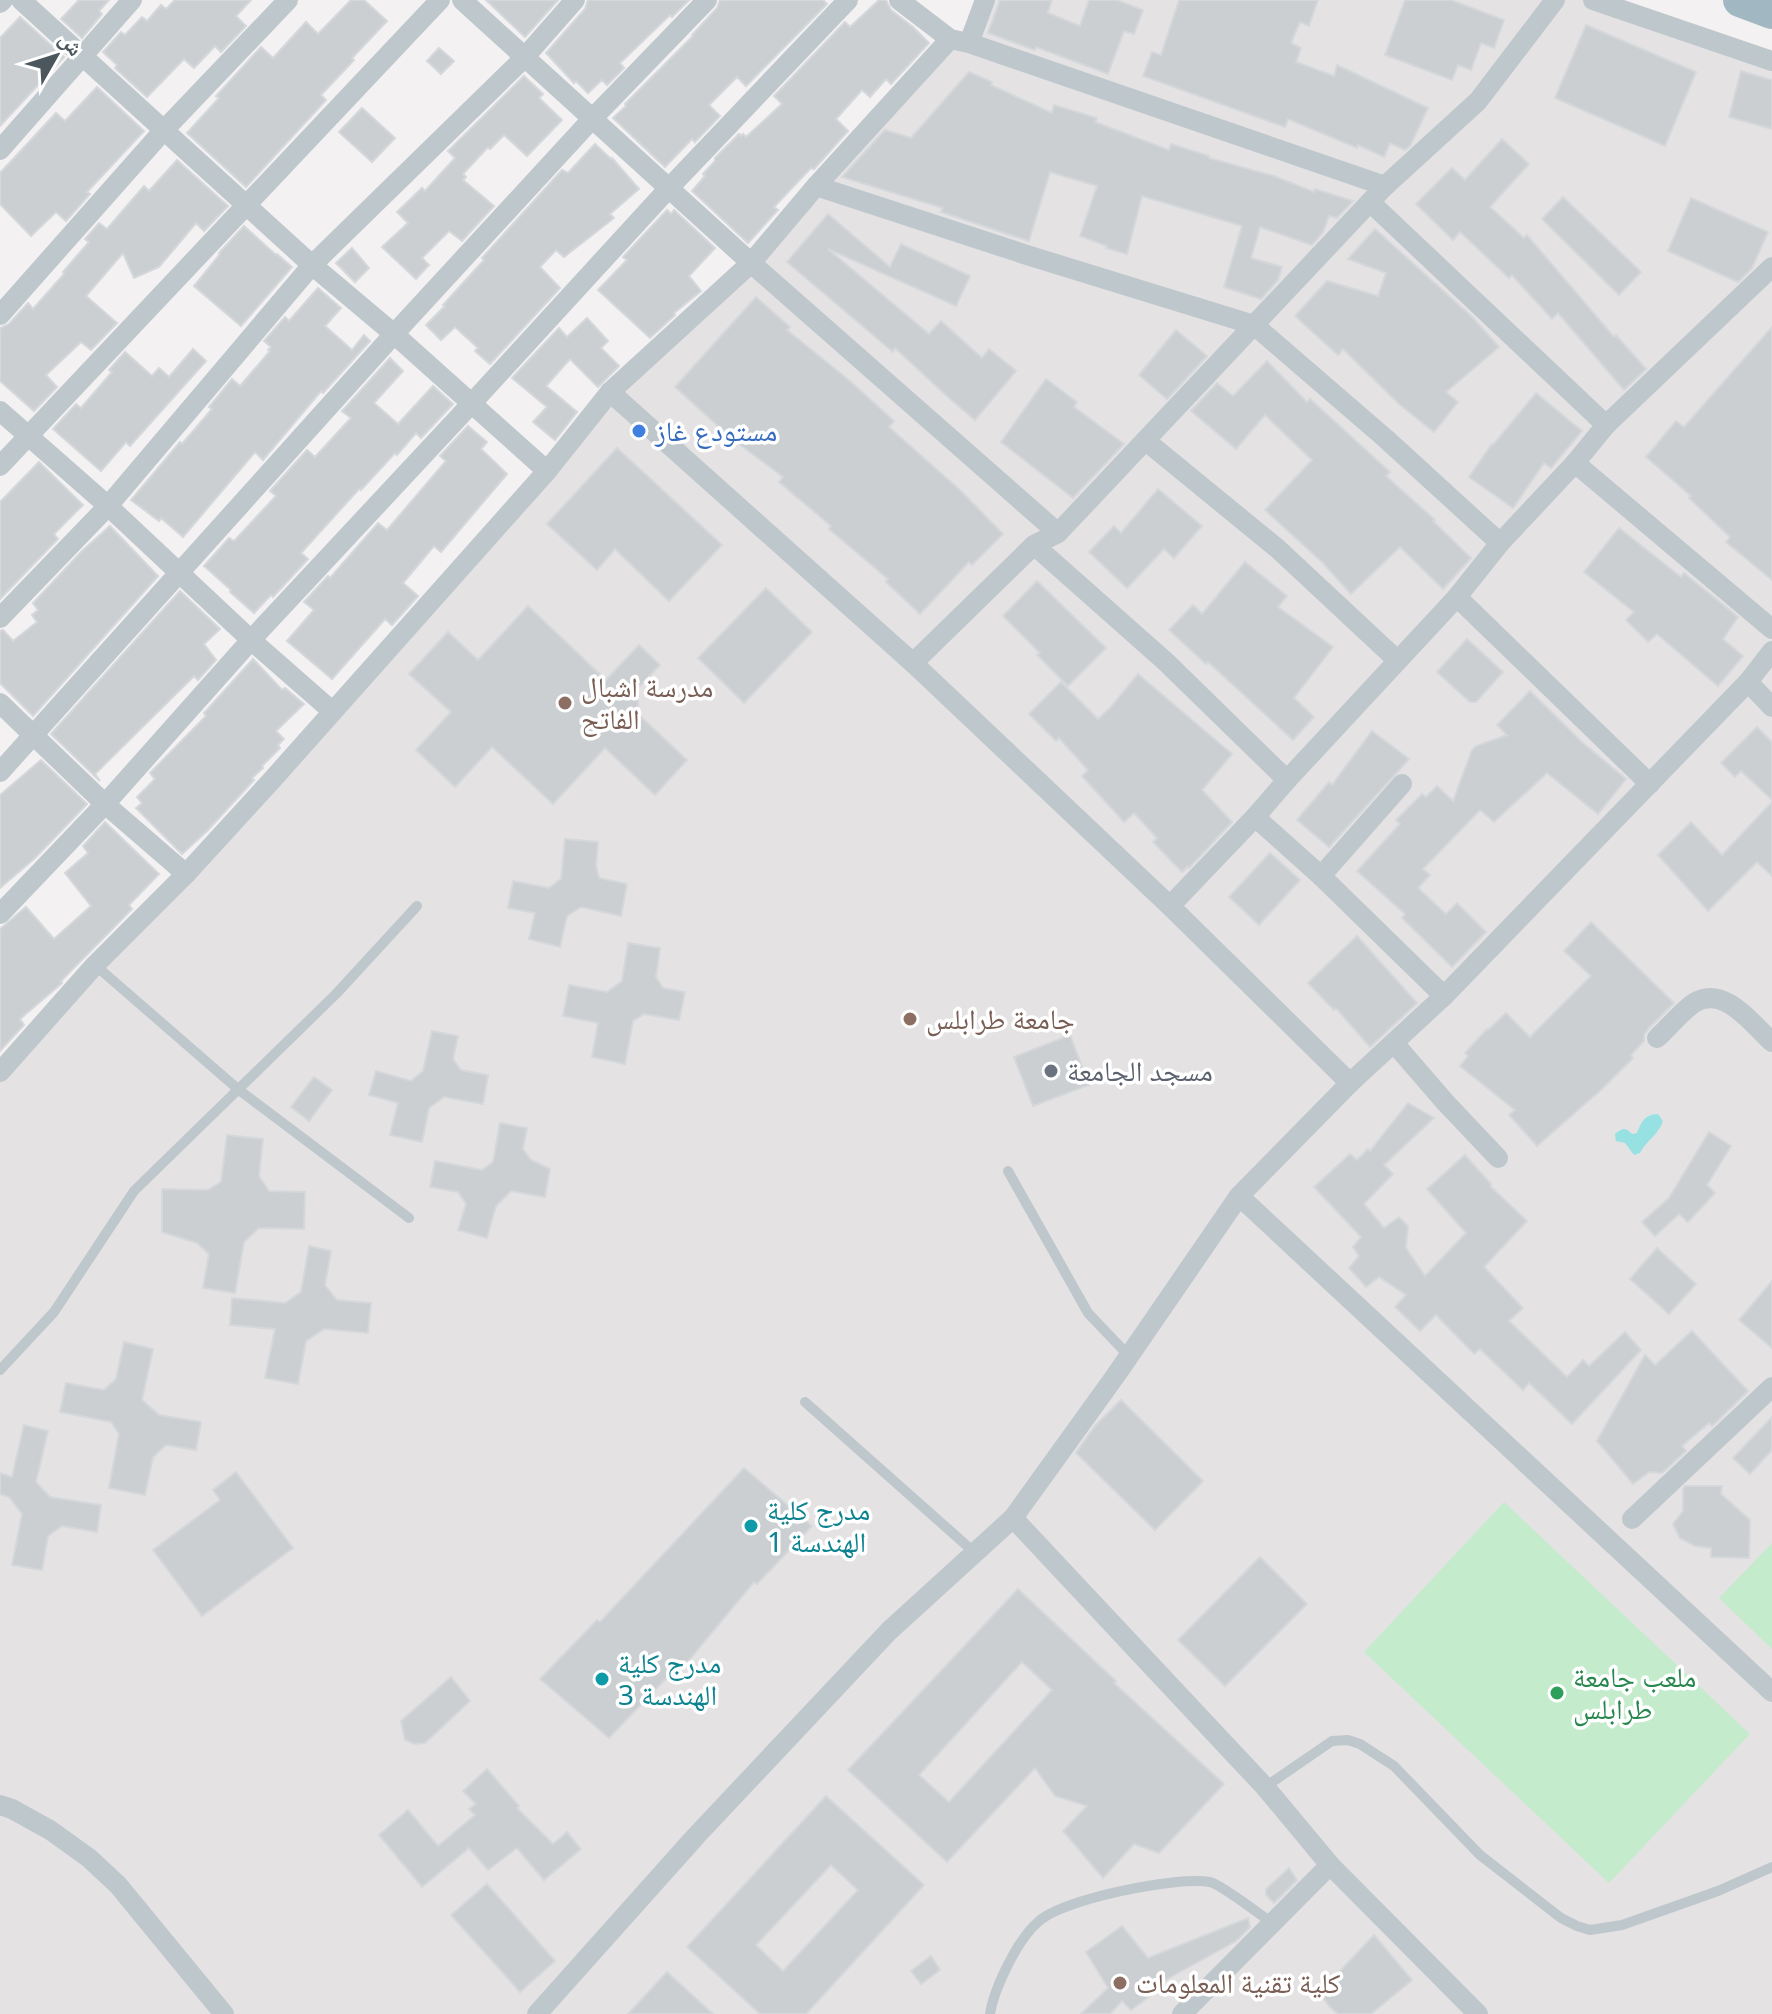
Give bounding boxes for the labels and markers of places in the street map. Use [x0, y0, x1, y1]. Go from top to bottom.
place label: مستودع غاز [654, 411, 777, 449]
marker: مستودع غاز [630, 422, 648, 440]
place label: مدرسة اشبال الفاتح [581, 667, 713, 737]
marker: مدرسة اشبال الفاتح [556, 694, 574, 712]
place label: جامعة طرابلس [926, 999, 1075, 1037]
marker: جامعة طرابلس [901, 1010, 919, 1028]
place label: مسجد الجامعة [1067, 1051, 1213, 1089]
marker: مسجد الجامعة [1042, 1062, 1060, 1080]
place label: مدرج كلية الهندسة 1 [767, 1490, 870, 1560]
marker: مدرج كلية الهندسة 1 [742, 1517, 760, 1535]
place label: مدرج كلية الهندسة 3 [618, 1643, 721, 1713]
place label: ملعب جامعة طرابلس [1573, 1657, 1696, 1727]
marker: مدرج كلية الهندسة 3 [593, 1670, 611, 1688]
marker: ملعب جامعة طرابلس [1548, 1684, 1566, 1702]
place label: كلية تقنية المعلومات [1136, 1963, 1341, 2001]
marker: كلية تقنية المعلومات [1111, 1974, 1129, 1992]

